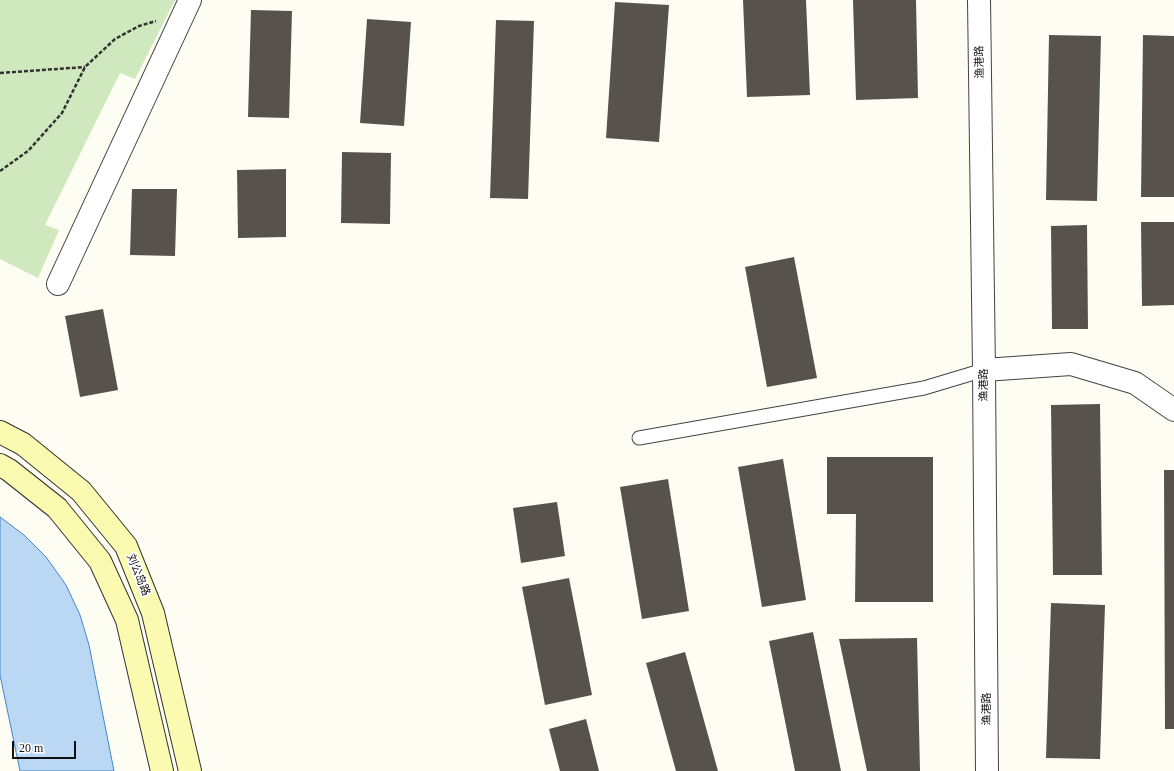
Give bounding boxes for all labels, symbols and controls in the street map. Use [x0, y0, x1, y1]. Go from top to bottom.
street label: 渔港路 [973, 45, 987, 79]
street label: 渔港路 [977, 369, 991, 401]
street label: 刘公岛路 [124, 552, 152, 598]
street label: 渔港路 [980, 693, 994, 725]
scale bar [14, 733, 78, 759]
text: 20 m [19, 741, 43, 755]

